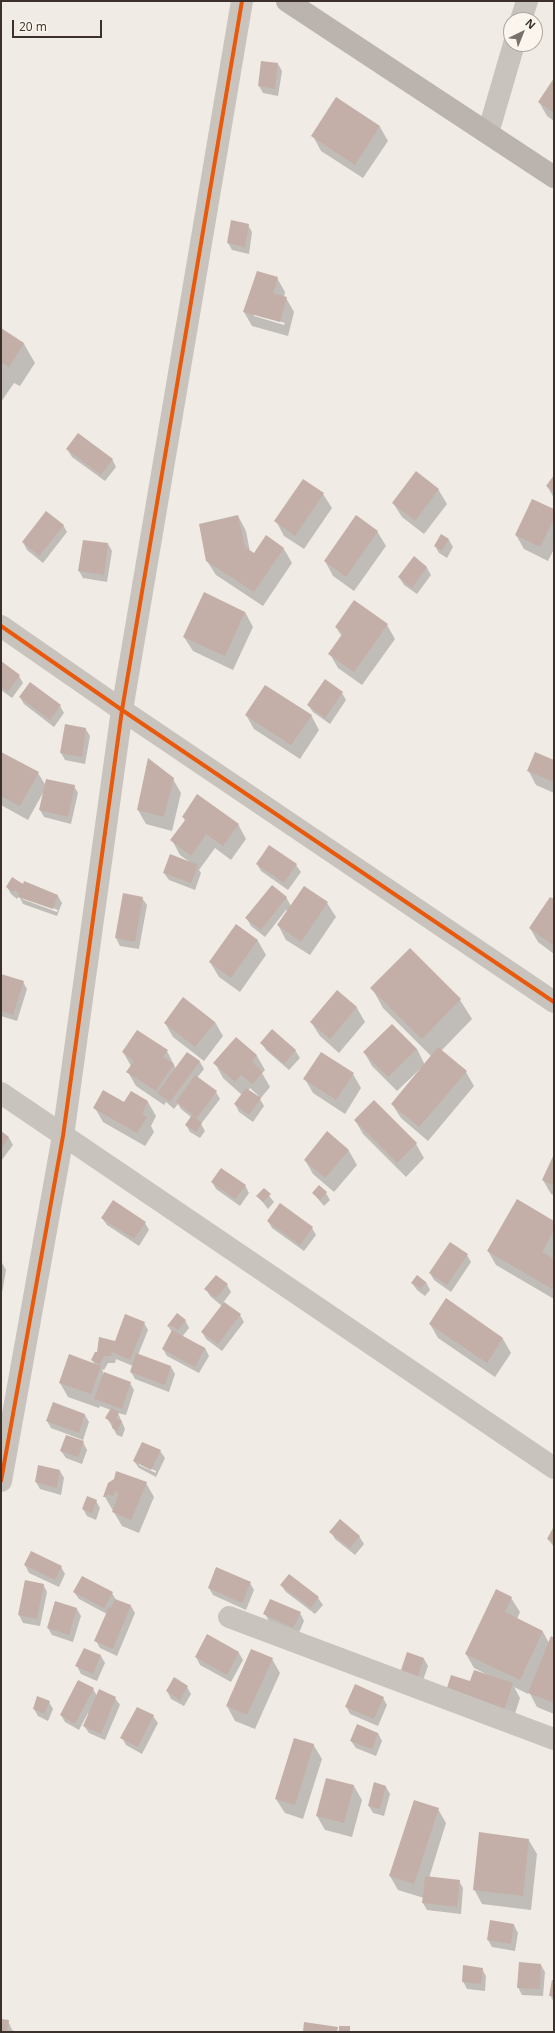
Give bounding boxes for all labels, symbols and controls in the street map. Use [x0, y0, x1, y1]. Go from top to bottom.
scale bar [14, 12, 104, 38]
north arrow [503, 12, 543, 52]
text: N [522, 15, 539, 32]
text: 20 m [19, 18, 47, 35]

